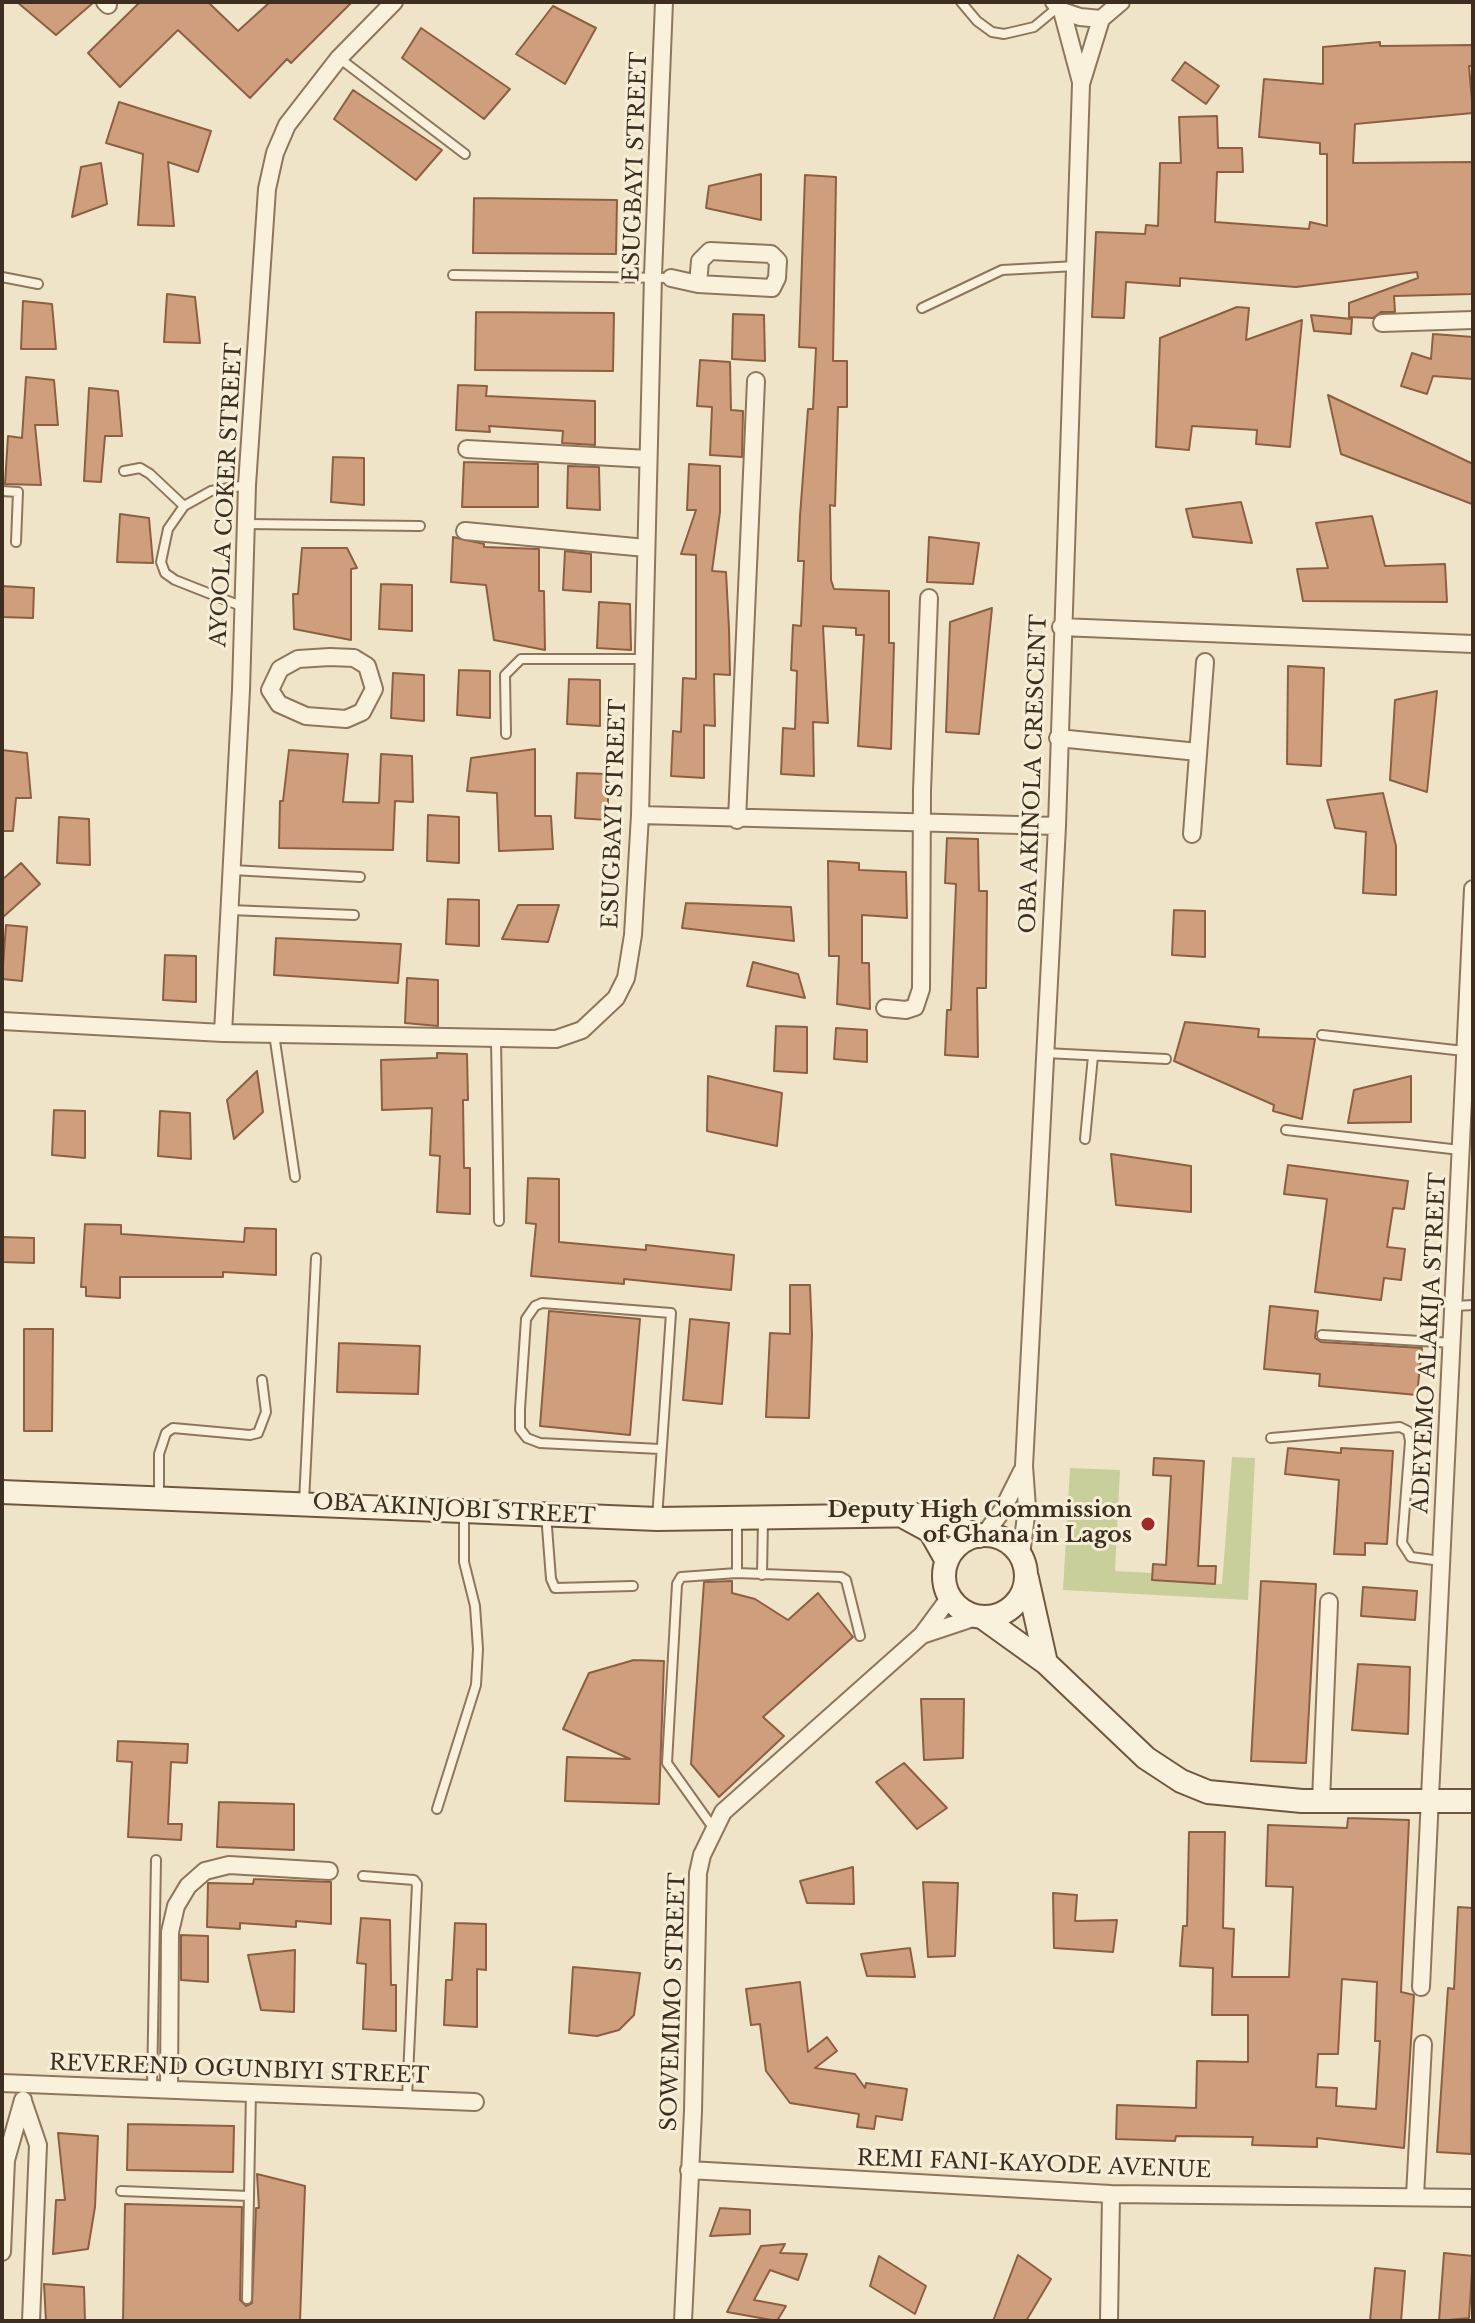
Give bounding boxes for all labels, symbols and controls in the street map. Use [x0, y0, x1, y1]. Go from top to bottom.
street label: ESUGBAYI STREET [619, 51, 653, 283]
street label: AYOOLA COKER STREET [206, 342, 248, 648]
street label: OBA AKINOLA CRESCENT [1015, 614, 1053, 934]
street label: ESUGBAYI STREET [598, 698, 632, 930]
street label: ADEYEMO ALAKIJA STREET [1408, 1172, 1452, 1514]
street label: OBA AKINJOBI STREET [312, 1489, 596, 1531]
place label: Deputy High Commission of Ghana in Lagos [828, 1498, 1132, 1550]
marker: Deputy High Commission of Ghana in Lagos [1139, 1515, 1157, 1533]
street label: SOWEMIMO STREET [656, 1872, 692, 2132]
street label: REVEREND OGUNBIYI STREET [49, 2050, 429, 2090]
street label: REMI FANI-KAYODE AVENUE [856, 2146, 1212, 2184]

